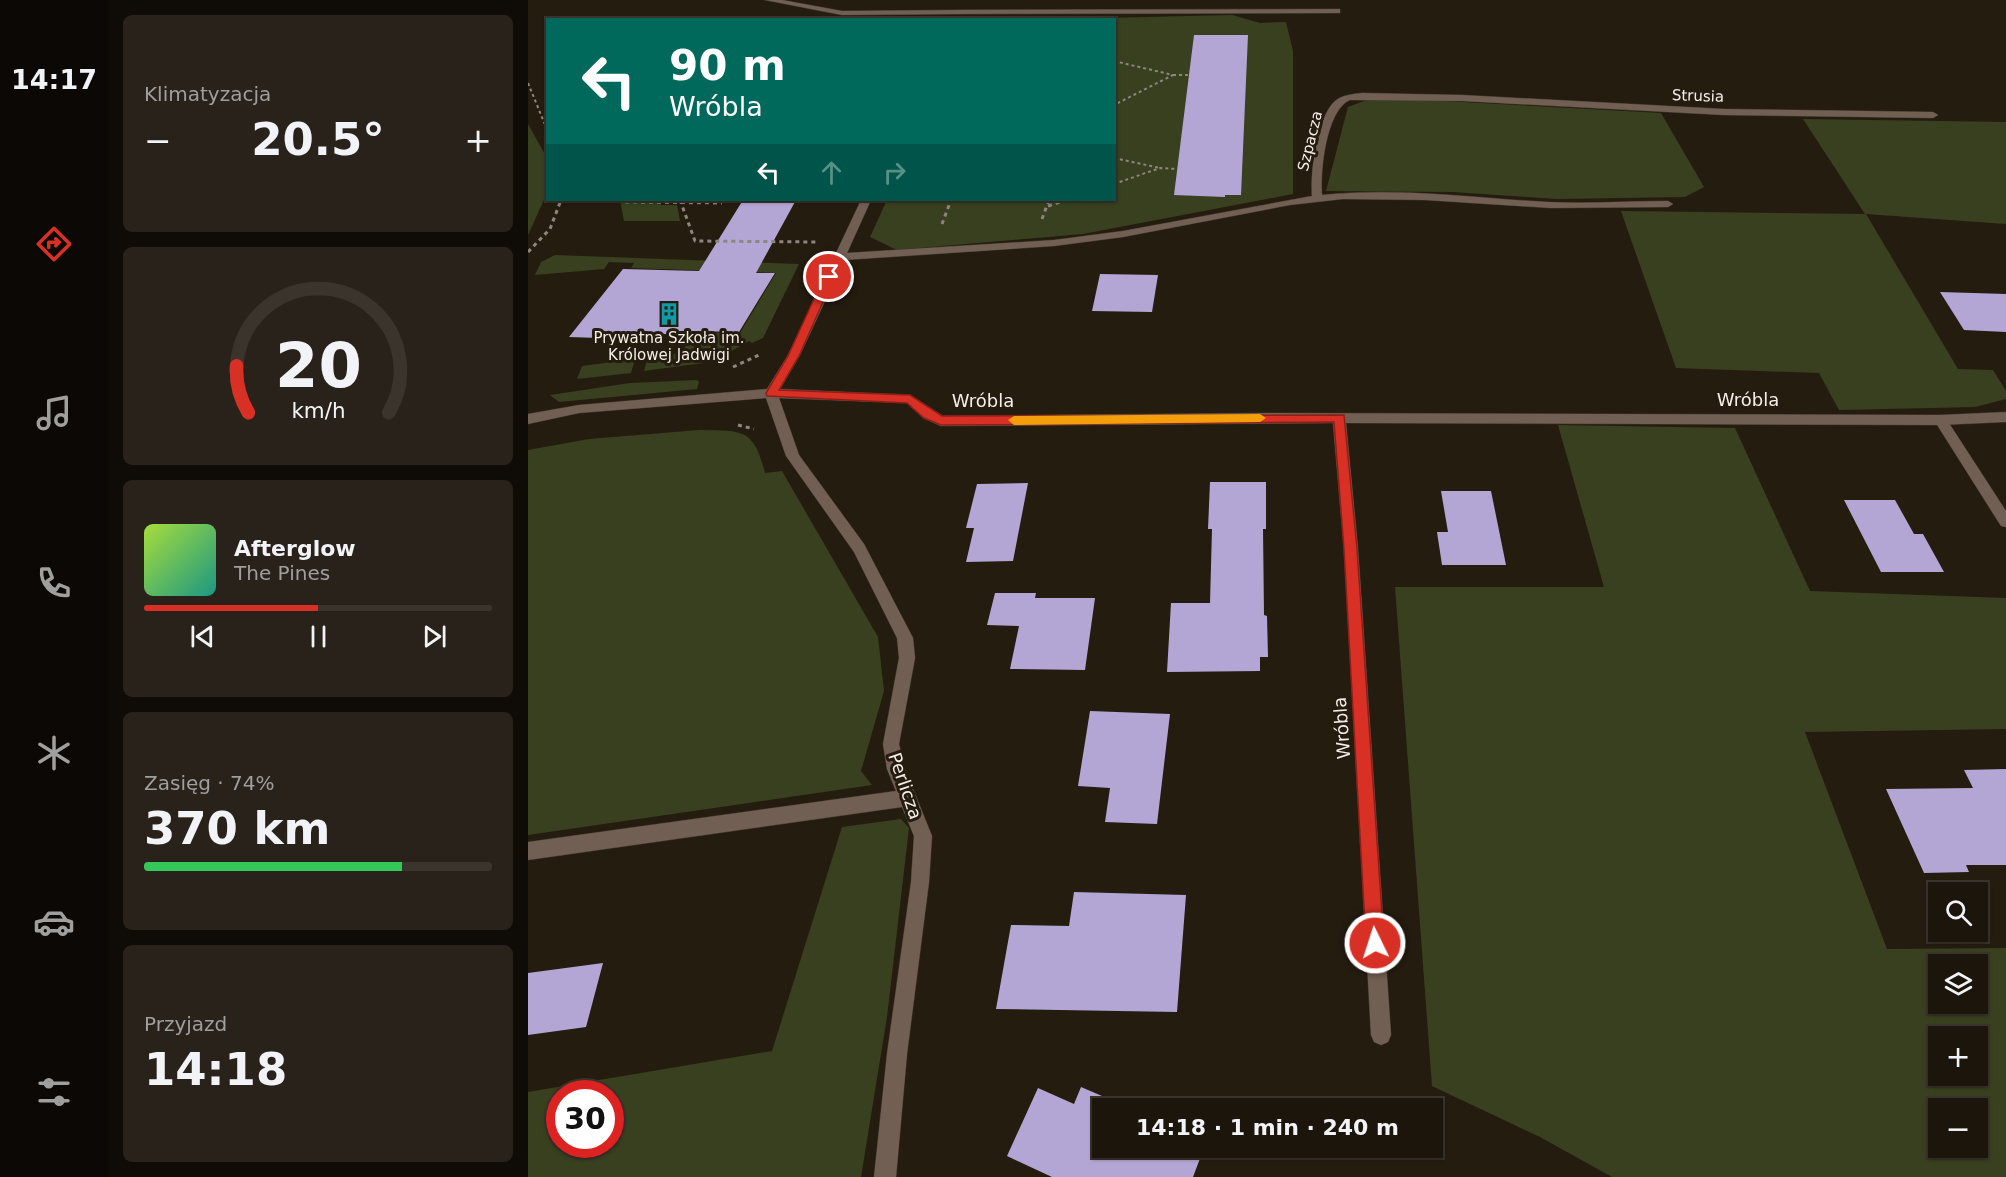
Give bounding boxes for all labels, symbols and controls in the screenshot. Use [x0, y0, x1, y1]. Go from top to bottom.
text: 90 m [669, 41, 786, 90]
icon: left [570, 42, 648, 120]
text: 14:17 [11, 64, 97, 95]
text: Klimatyzacja [144, 82, 271, 106]
street label: Strusia [1672, 86, 1724, 106]
text: Wróbla [669, 91, 763, 122]
street label: Szpacza [1294, 109, 1326, 173]
text: 20.5° [251, 113, 385, 166]
text: − [144, 121, 172, 160]
text: + [464, 121, 492, 160]
icon: left [752, 156, 785, 189]
icon: ahead [815, 156, 848, 189]
icon: right [878, 156, 911, 189]
icon: directions [33, 223, 75, 265]
pin [803, 251, 854, 302]
icon: arrive [812, 260, 845, 293]
building icon: Prywatna Szkoła im. Królowej Jadwigi [656, 301, 682, 327]
text: 20 [275, 329, 361, 402]
place label: Prywatna Szkoła im. Królowej Jadwigi [593, 329, 745, 364]
street label: Wróbla [1717, 389, 1779, 410]
street label: Wróbla [952, 390, 1014, 411]
icon: music [33, 392, 75, 434]
text: km/h [291, 399, 345, 424]
text: Afterglow [234, 536, 356, 561]
text: The Pines [234, 561, 330, 585]
icon: phone [33, 562, 75, 604]
icon: previous [186, 620, 219, 653]
icon: pause [302, 620, 335, 653]
icon: next [418, 620, 451, 653]
street label: Wróbla [1329, 696, 1354, 760]
icon: climate [33, 732, 75, 774]
street label: Perlicza [884, 750, 927, 822]
text: Zasięg · 74% [144, 771, 274, 795]
text: 370 km [144, 802, 330, 855]
map controls [1928, 882, 1988, 1158]
button: search [1928, 882, 1988, 942]
icon: car [33, 901, 75, 943]
position arrow [1343, 911, 1407, 975]
button: layers [1928, 954, 1988, 1014]
text: Przyjazd [144, 1012, 227, 1036]
button: + [1928, 1026, 1988, 1086]
text: 14:18 [144, 1043, 287, 1096]
icon: filters [33, 1071, 75, 1113]
speed limit sign: 30 [546, 1080, 624, 1158]
button: − [1928, 1098, 1988, 1158]
text: 14:18 · 1 min · 240 m [1136, 1115, 1399, 1140]

